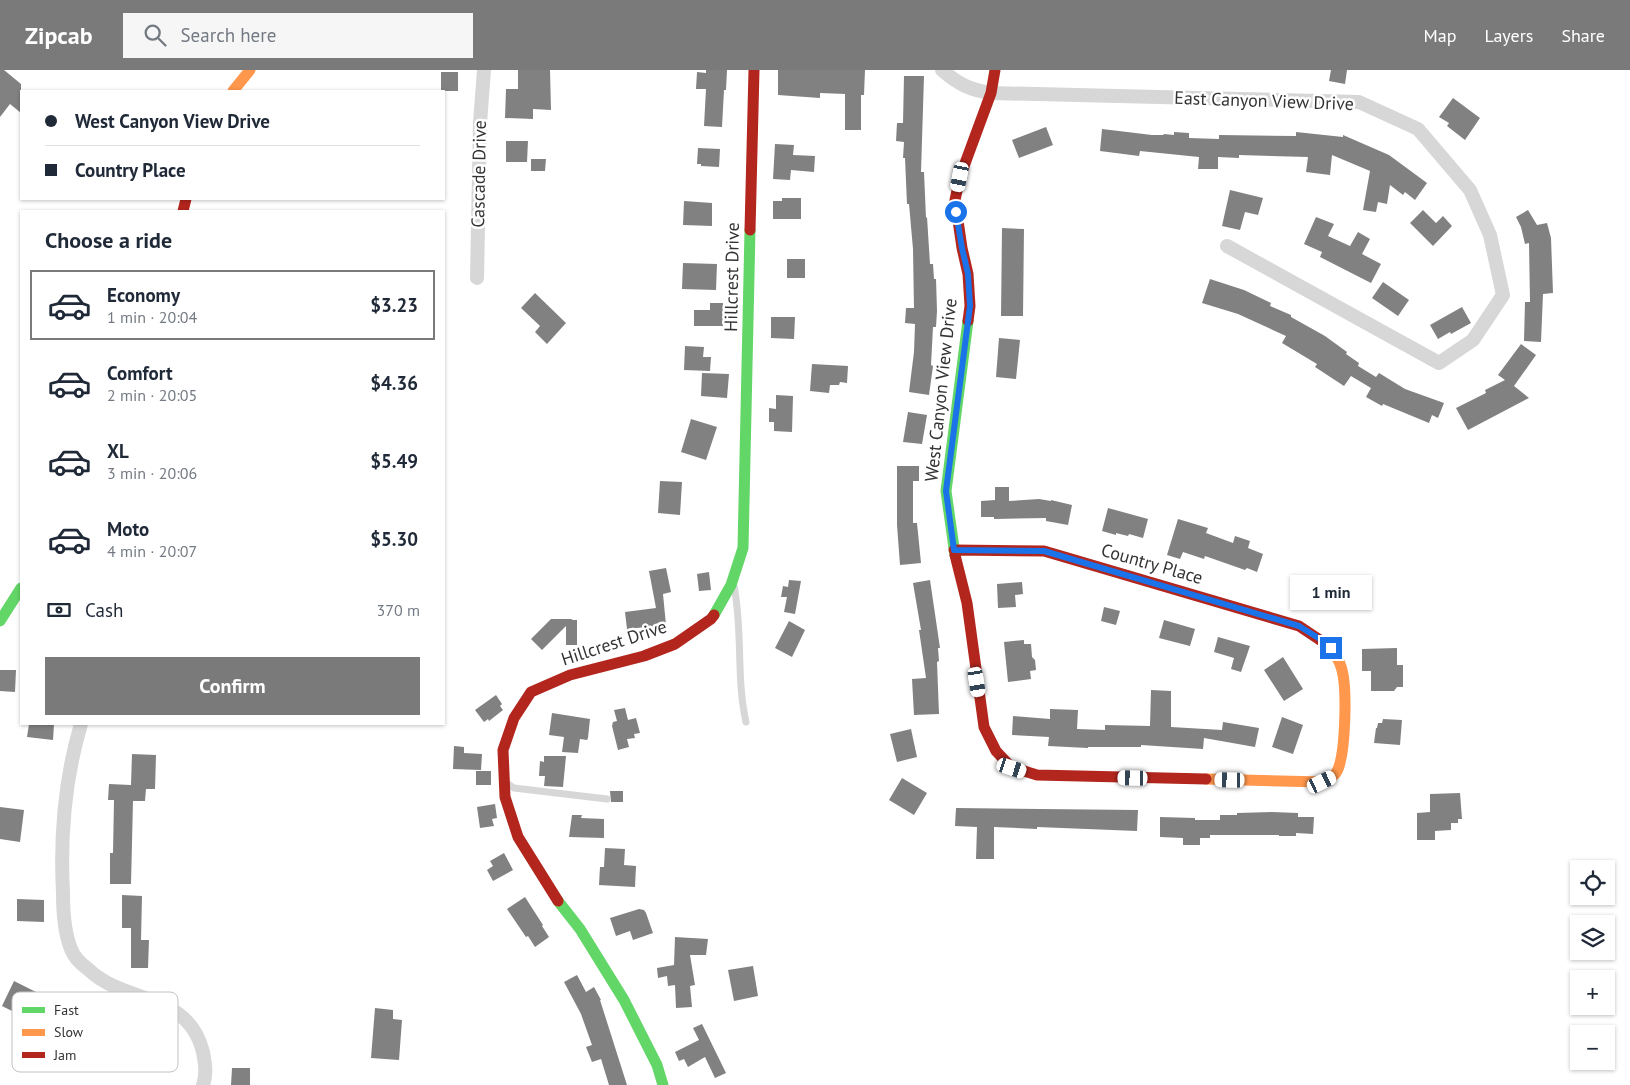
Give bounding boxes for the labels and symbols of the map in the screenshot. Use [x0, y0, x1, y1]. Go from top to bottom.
street label: East Canyon View Drive [1174, 86, 1354, 115]
street label: Cascade Drive [466, 120, 491, 228]
car [949, 161, 970, 193]
route start [945, 201, 967, 223]
street label: Hillcrest Drive [719, 222, 744, 332]
street label: West Canyon View Drive [919, 297, 962, 483]
street label: Country Place [1099, 538, 1206, 589]
callout: 1 min [1290, 576, 1372, 610]
street label: Hillcrest Drive [558, 615, 670, 670]
route end [1320, 637, 1342, 659]
car [967, 666, 986, 698]
car [995, 756, 1028, 780]
car [1305, 769, 1338, 795]
car [1117, 770, 1148, 786]
car [1214, 772, 1245, 788]
legend [12, 992, 178, 1072]
text: Fast [54, 1001, 79, 1019]
text: Slow [54, 1023, 84, 1041]
text: Jam [53, 1046, 76, 1064]

